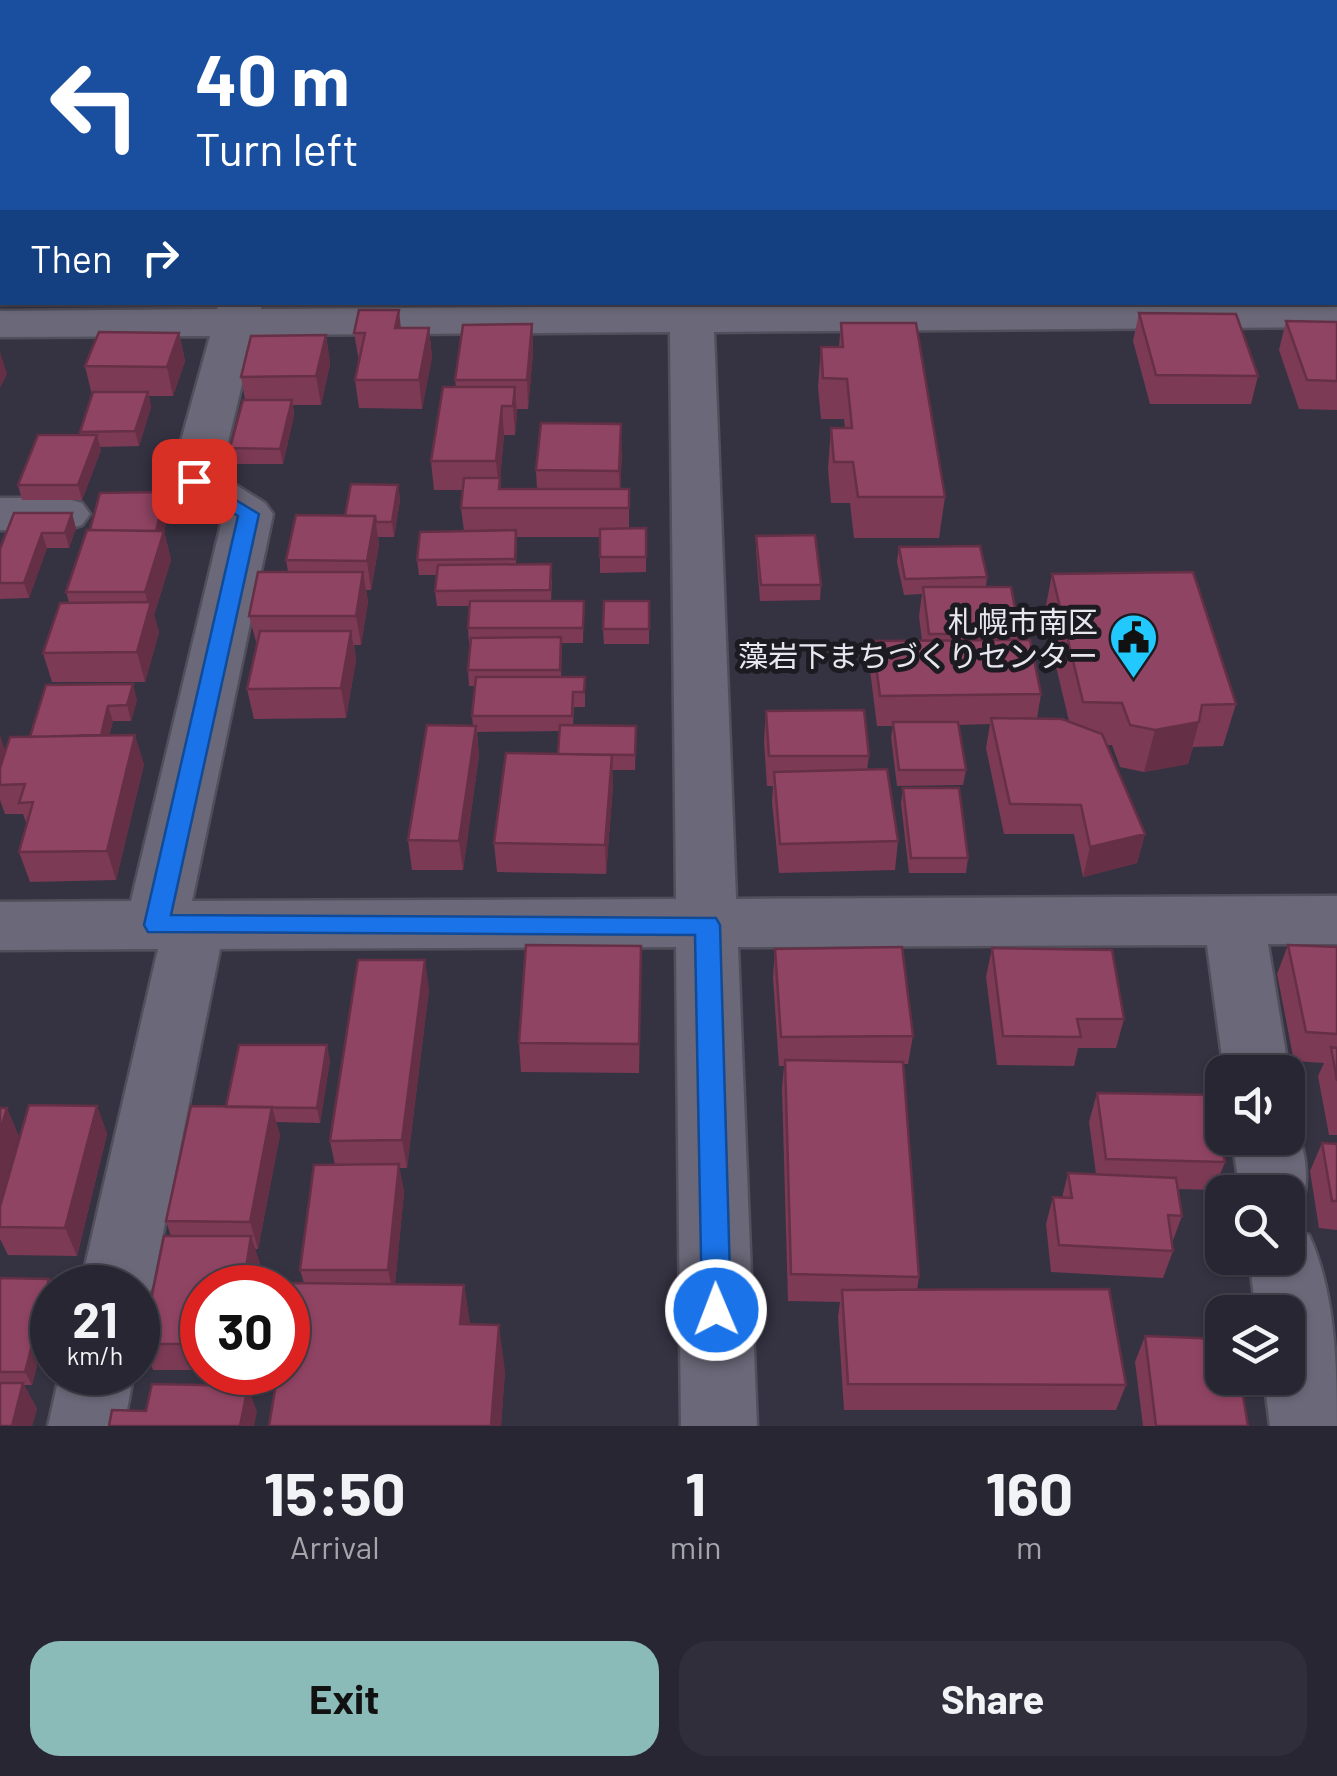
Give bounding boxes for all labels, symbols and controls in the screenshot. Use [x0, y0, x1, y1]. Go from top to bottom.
text: 40 m [195, 36, 350, 120]
icon: left [30, 40, 160, 170]
text: Turn left [195, 121, 359, 175]
icon: right [133, 230, 188, 285]
text: Then [30, 235, 113, 281]
pin [152, 439, 237, 524]
icon: arrive [167, 454, 222, 509]
place label: 札幌市南区 藻岩下まちづくりセンター [738, 603, 1098, 673]
public building icon: 札幌市南区 藻岩下まちづくりセンター [1107, 612, 1159, 680]
map controls [1205, 1055, 1305, 1395]
button: sound [1205, 1055, 1305, 1155]
button: search [1205, 1175, 1305, 1275]
position arrow [664, 1258, 768, 1362]
speed limit sign: 30 [180, 1265, 310, 1395]
text: 21 [72, 1288, 118, 1348]
button: layers [1205, 1295, 1305, 1395]
text: km/h [67, 1340, 123, 1370]
text: 15:50 [264, 1456, 406, 1528]
text: 1 [685, 1456, 706, 1528]
text: 160 [985, 1456, 1073, 1528]
text: Arrival [290, 1527, 380, 1565]
text: min [670, 1527, 722, 1565]
text: m [1016, 1527, 1042, 1565]
button: Exit [30, 1641, 659, 1756]
button: Share [679, 1641, 1307, 1756]

